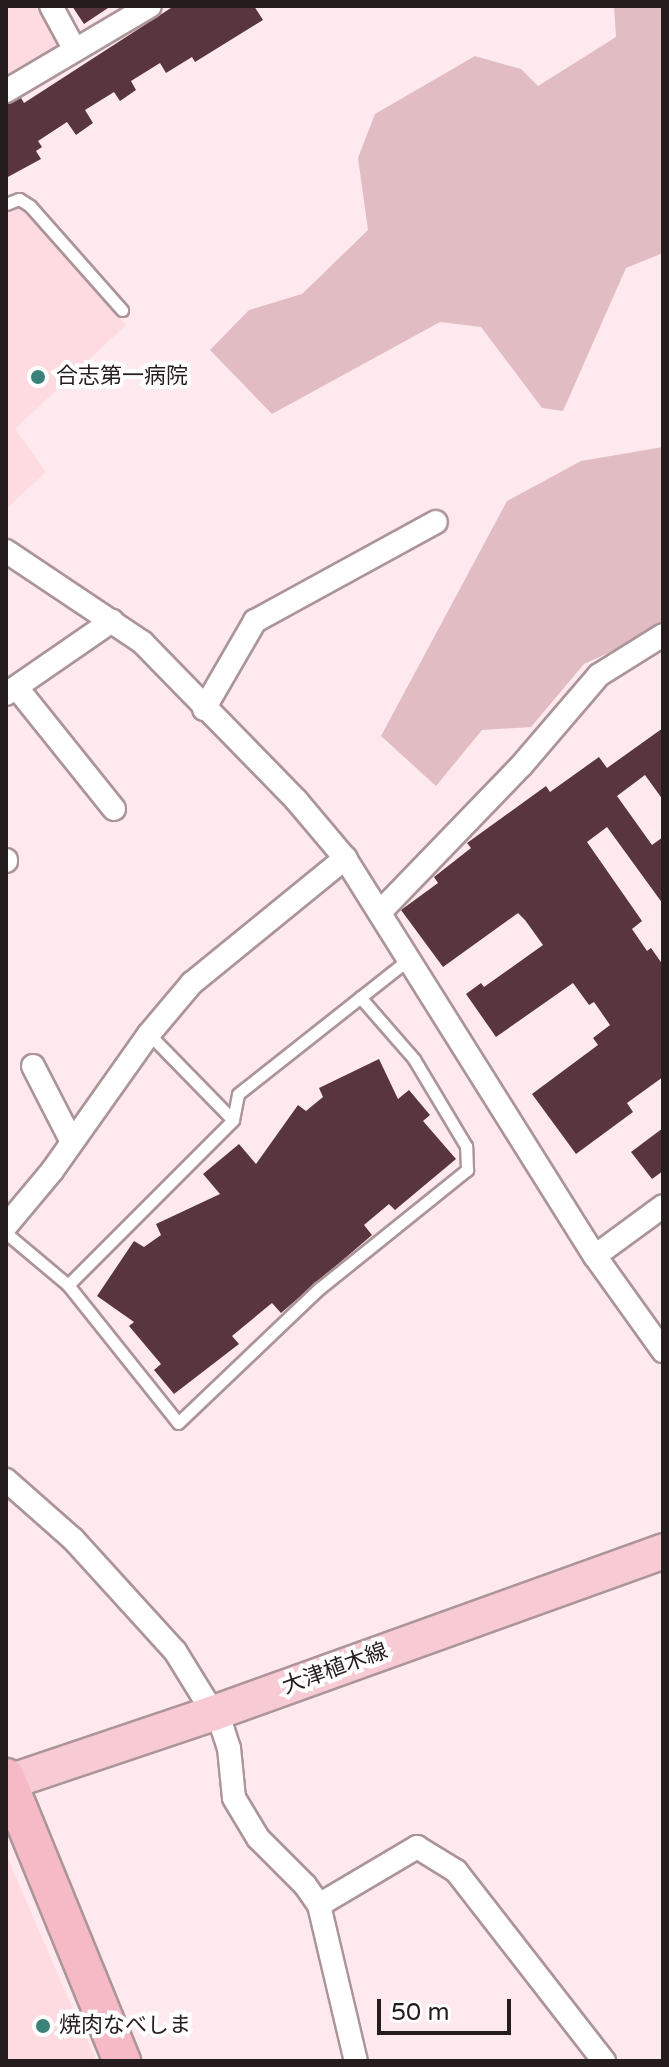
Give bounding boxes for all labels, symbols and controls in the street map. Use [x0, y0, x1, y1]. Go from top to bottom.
place label: 合志第一病院 [56, 364, 188, 390]
marker: 合志第一病院 [27, 366, 49, 388]
street label: 大津植木線 [279, 1638, 391, 1700]
scale bar [381, 1983, 515, 2033]
text: 50 m [391, 1998, 449, 2027]
place label: 焼肉なべしま [59, 2013, 191, 2039]
marker: 焼肉なべしま [34, 2017, 52, 2035]

